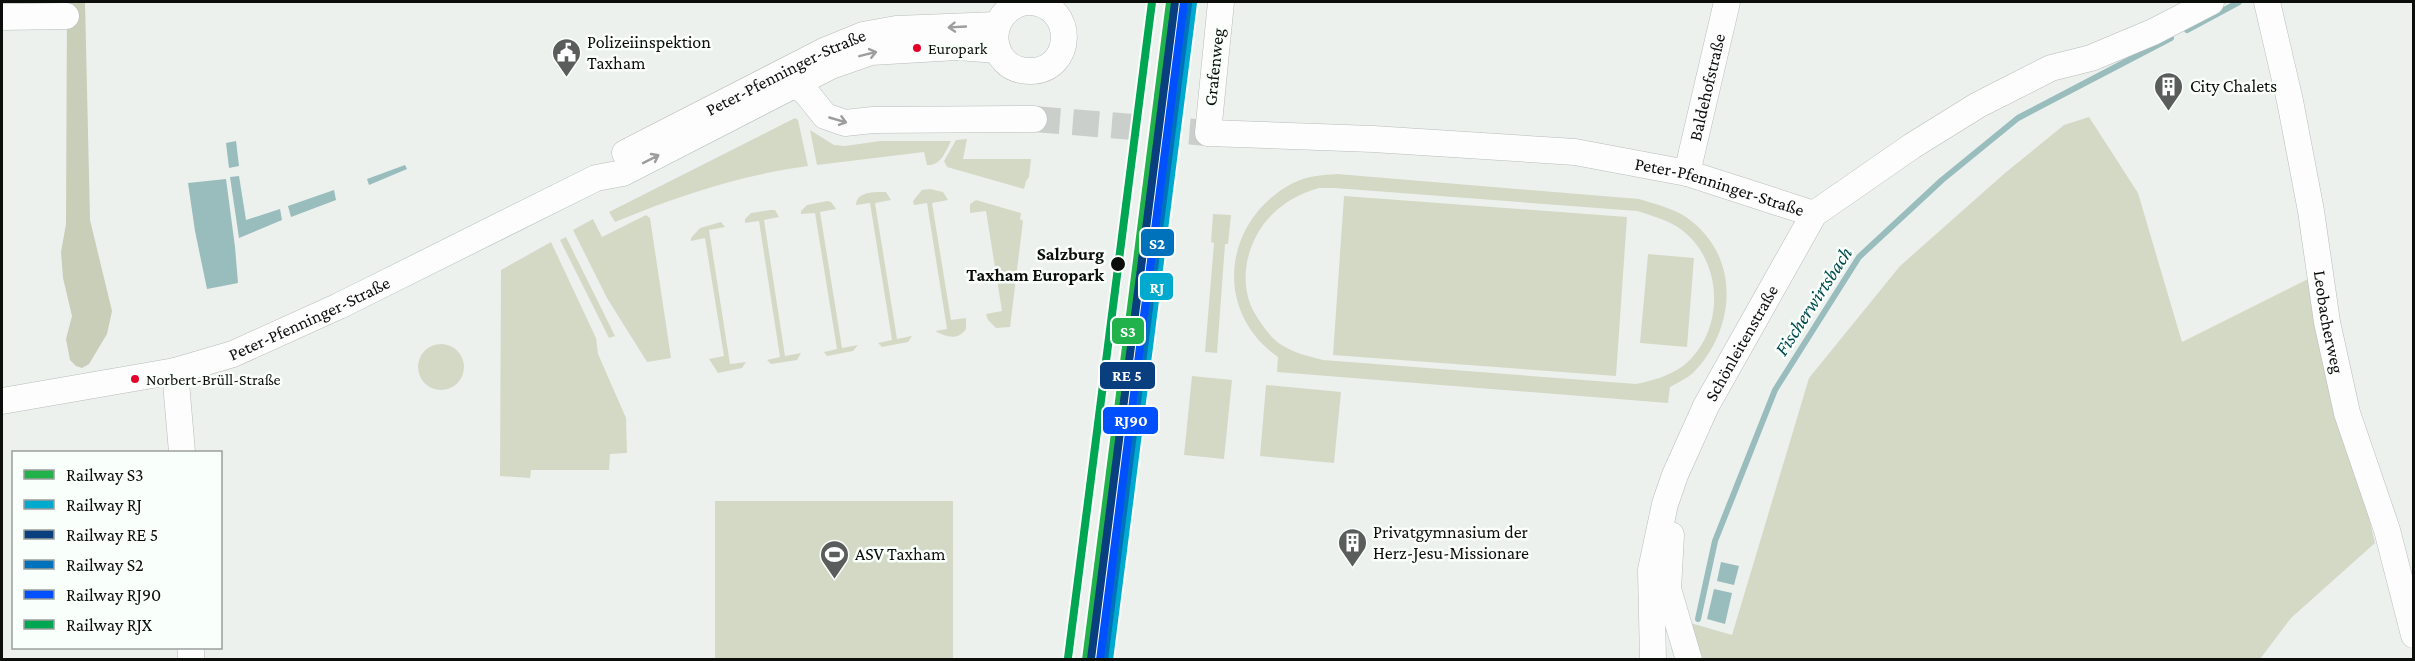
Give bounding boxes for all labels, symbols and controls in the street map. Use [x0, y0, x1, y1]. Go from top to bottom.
one-way arrow [948, 21, 968, 32]
street label: Peter-Pfenninger-Straße [703, 25, 869, 120]
street label: Grafenweg [1200, 27, 1228, 107]
place label: Polizeiinspektion Taxham [587, 32, 711, 73]
street label: Baldehofstraße [1685, 32, 1729, 143]
public building icon: Polizeiinspektion Taxham [550, 36, 582, 78]
place label: Europark [928, 40, 988, 58]
marker: Europark [911, 42, 923, 54]
one-way arrow [858, 48, 877, 60]
building icon: City Chalets [2153, 70, 2185, 112]
place label: City Chalets [2190, 76, 2277, 96]
one-way arrow [828, 115, 847, 127]
one-way arrow [641, 153, 659, 164]
street label: Peter-Pfenninger-Straße [1633, 153, 1807, 220]
line badge: S2 [1140, 228, 1175, 257]
text: S2 [1149, 235, 1165, 252]
water label: Fischerwirtsbach [1770, 243, 1856, 359]
place label: Salzburg Taxham Europark [966, 244, 1104, 285]
marker: Salzburg Taxham Europark [1109, 255, 1127, 273]
street label: Leobacherweg [2310, 269, 2348, 376]
street label: Peter-Pfenninger-Straße [225, 272, 393, 365]
line badge: RJ [1139, 272, 1174, 301]
text: RJ [1150, 279, 1164, 296]
street label: Schönleitenstraße [1701, 281, 1782, 405]
line badge: S3 [1111, 317, 1145, 345]
text: S3 [1120, 323, 1136, 340]
line badge: RE 5 [1099, 361, 1156, 390]
text: RE 5 [1112, 367, 1142, 384]
place label: Norbert-Brüll-Straße [146, 371, 281, 388]
marker: Norbert-Brüll-Straße [129, 373, 141, 385]
line badge: RJ90 [1102, 406, 1159, 435]
text: RJ90 [1114, 412, 1148, 429]
legend [12, 451, 222, 649]
text: Railway S3 [66, 465, 144, 485]
text: Railway RJ [66, 495, 142, 515]
place label: Privatgymnasium der Herz-Jesu-Missionare [1373, 522, 1529, 563]
text: Railway RE 5 [66, 525, 158, 545]
building icon: Privatgymnasium der Herz-Jesu-Missionare [1336, 526, 1368, 568]
sports icon: ASV Taxham [818, 538, 850, 580]
place label: ASV Taxham [855, 544, 946, 564]
text: Railway S2 [66, 555, 144, 575]
text: Railway RJ90 [66, 585, 161, 605]
text: Railway RJX [66, 615, 153, 635]

